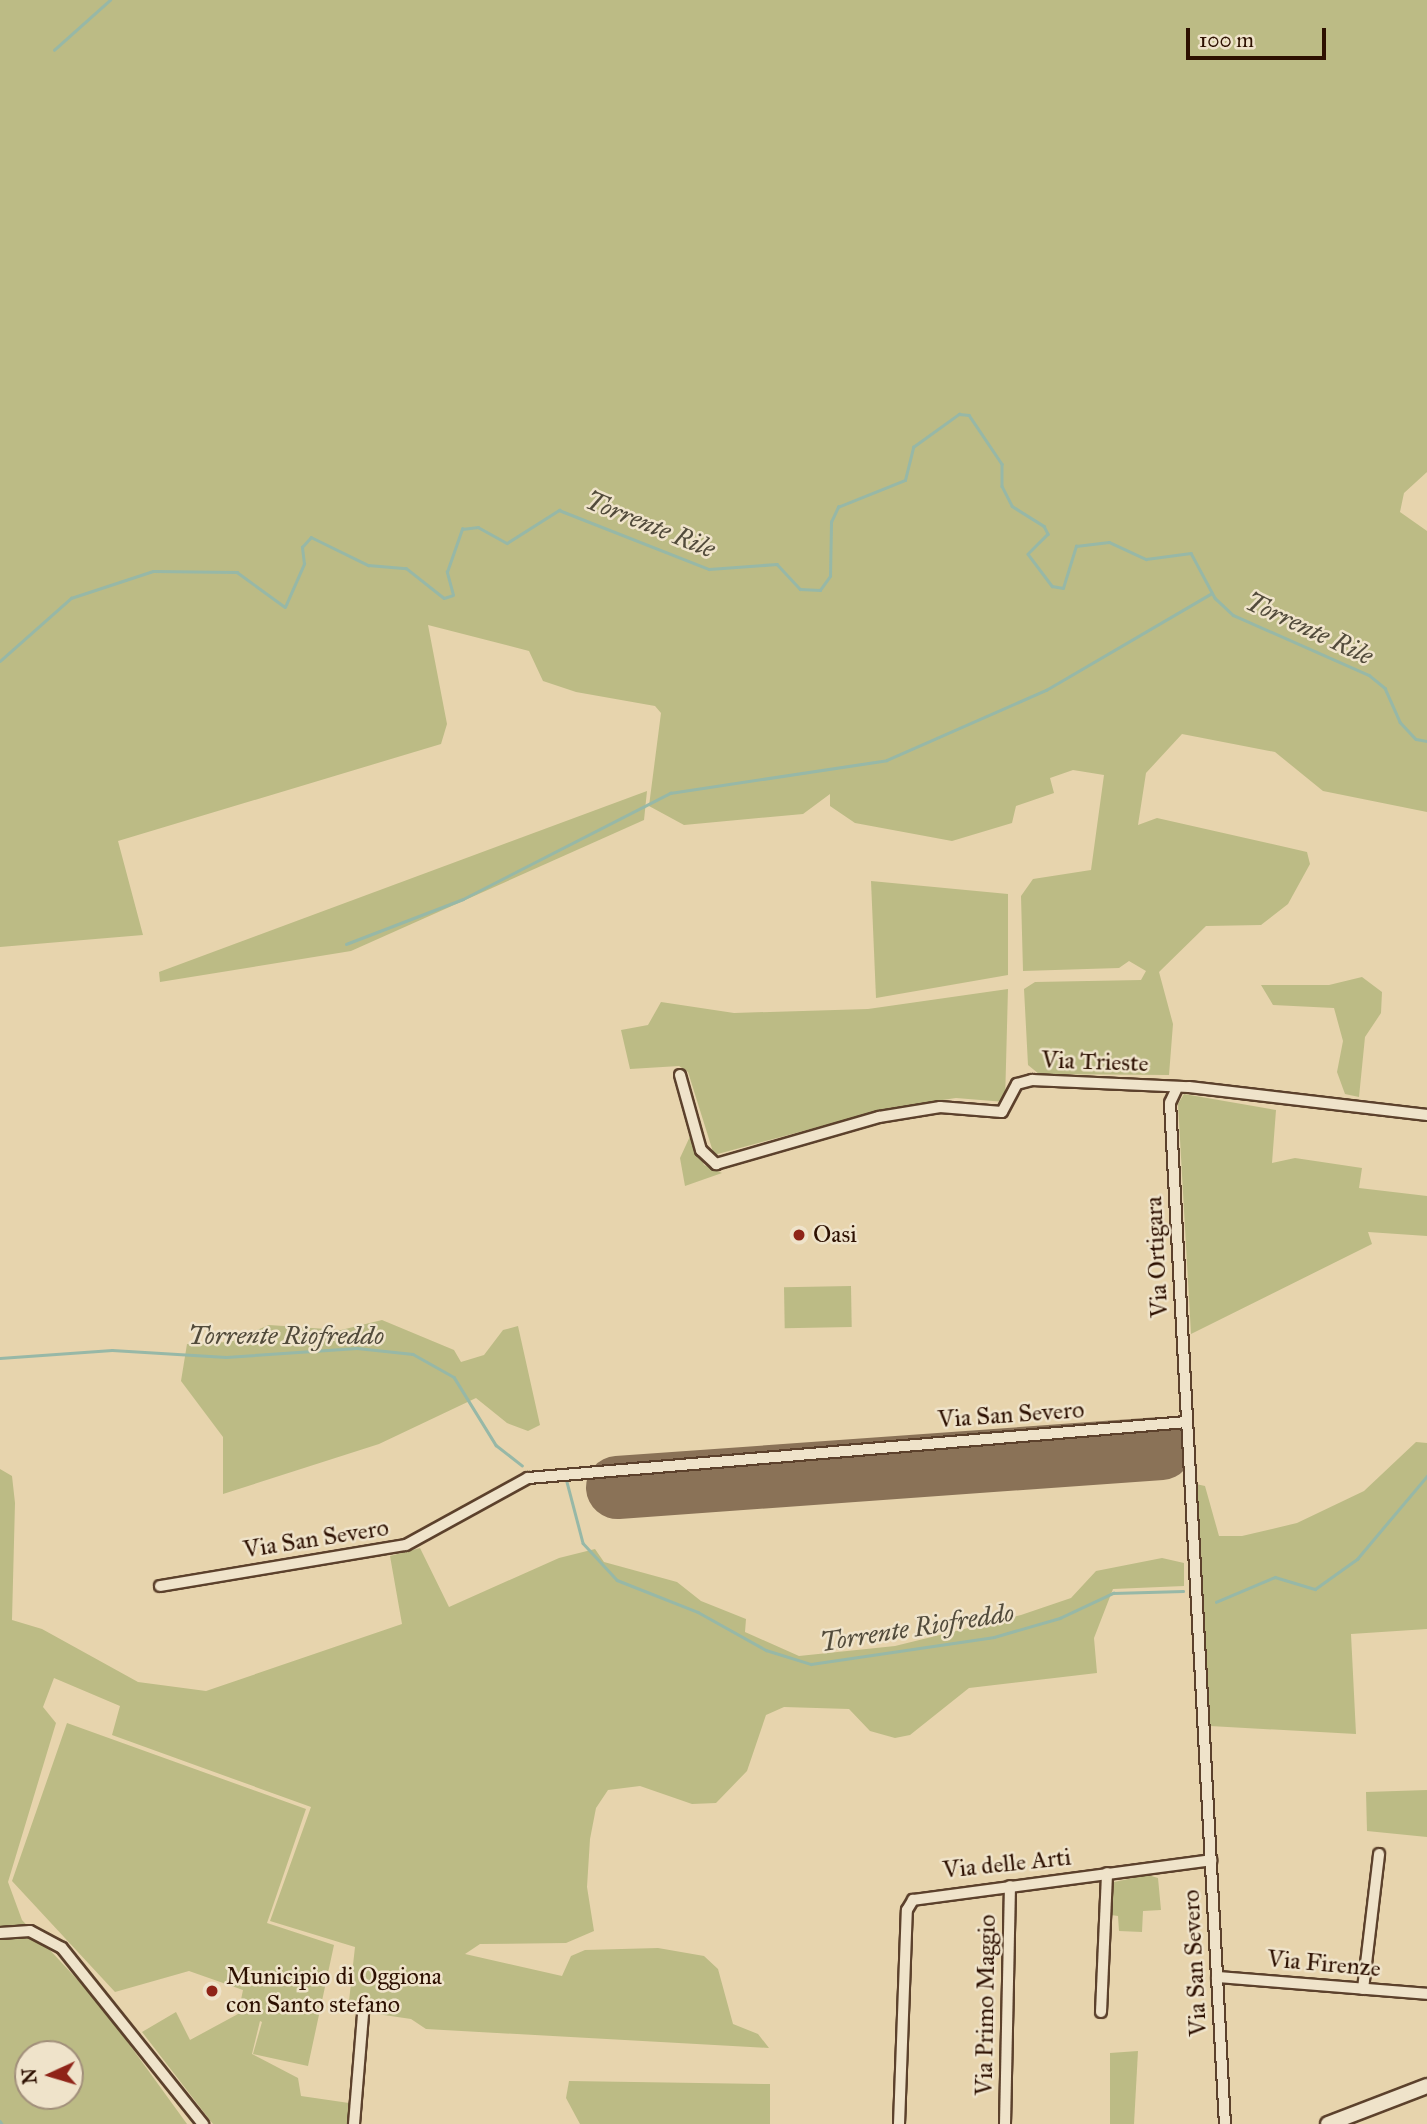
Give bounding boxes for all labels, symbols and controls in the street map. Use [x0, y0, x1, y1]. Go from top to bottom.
scale bar [1189, 14, 1329, 58]
text: 100 m [1199, 27, 1254, 53]
water label: Torrente Rile [581, 485, 719, 565]
water label: Torrente Rile [1240, 586, 1378, 672]
street label: Via Trieste [1041, 1046, 1149, 1078]
street label: Via Ortigara [1139, 1196, 1175, 1318]
place label: Oasi [813, 1221, 857, 1249]
marker: Oasi [791, 1227, 807, 1243]
water label: Torrente Riofreddo [188, 1320, 384, 1352]
street label: Via San Severo [937, 1396, 1085, 1434]
street label: Via San Severo [241, 1513, 391, 1565]
water label: Torrente Riofreddo [818, 1597, 1016, 1659]
street label: Via delle Arti [941, 1843, 1073, 1885]
street label: Via San Severo [1177, 1889, 1213, 2037]
street label: Via Primo Maggio [970, 1914, 1002, 2096]
street label: Via Firenze [1266, 1945, 1382, 1983]
place label: Municipio di Oggiona con Santo stefano [226, 1963, 442, 2019]
marker: Municipio di Oggiona con Santo stefano [204, 1983, 220, 1999]
north arrow [14, 2040, 84, 2110]
text: N [18, 2068, 42, 2085]

